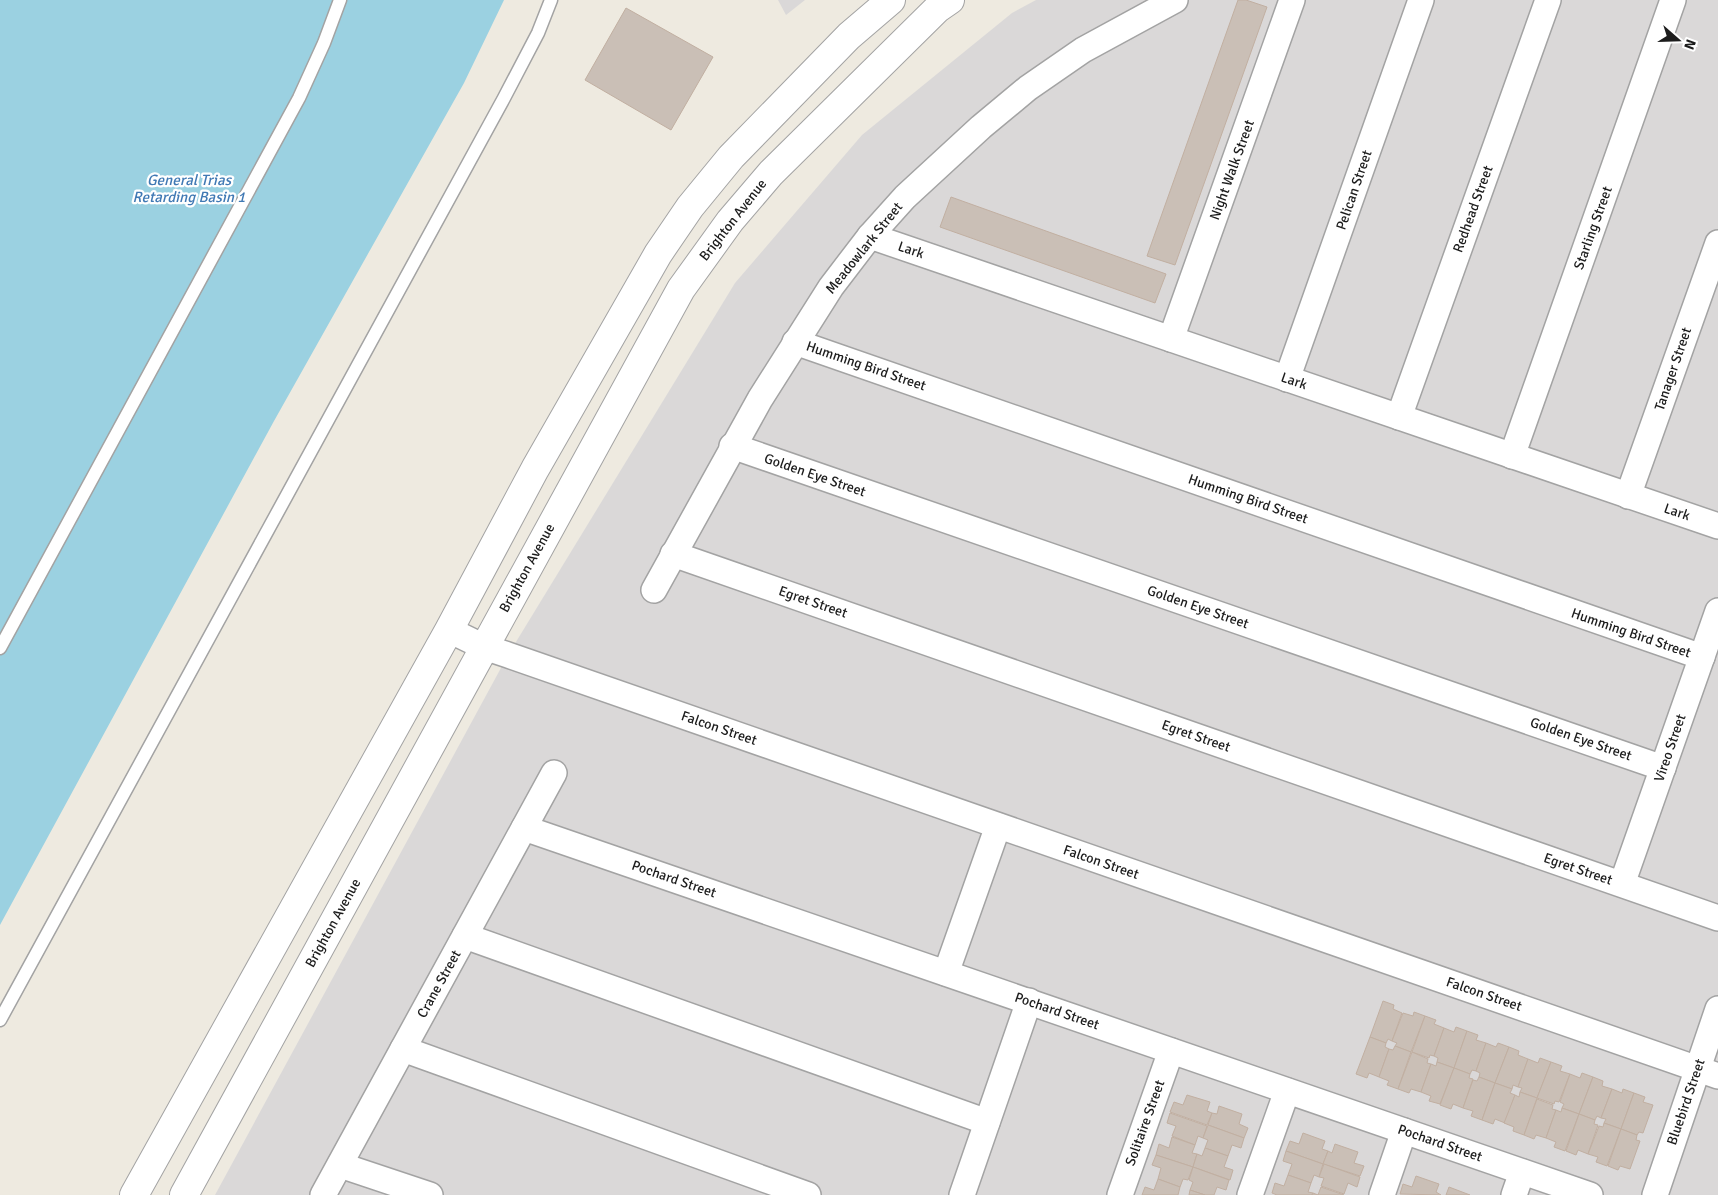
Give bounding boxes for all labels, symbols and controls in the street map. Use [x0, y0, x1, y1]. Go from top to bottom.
north arrow [1653, 15, 1703, 65]
text: N [1680, 37, 1699, 52]
street label: Night Walk Street [1206, 117, 1258, 222]
street label: Pelican Street [1332, 148, 1376, 232]
street label: Redhead Street [1449, 163, 1497, 255]
water label: General Trias Retarding Basin 1 [133, 171, 245, 206]
street label: Brighton Avenue [696, 176, 770, 264]
street label: Starling Street [1570, 184, 1616, 272]
street label: Meadowlark Street [822, 199, 906, 297]
street label: Lark [896, 238, 926, 262]
street label: Tanager Street [1651, 325, 1695, 413]
street label: Humming Bird Street [804, 338, 928, 395]
street label: Lark [1279, 369, 1309, 393]
street label: Golden Eye Street [762, 450, 868, 500]
street label: Humming Bird Street [1186, 471, 1310, 528]
street label: Lark [1662, 500, 1692, 524]
street label: Brighton Avenue [496, 521, 558, 615]
street label: Egret Street [776, 582, 850, 622]
street label: Golden Eye Street [1145, 582, 1251, 632]
street label: Humming Bird Street [1569, 605, 1693, 662]
street label: Falcon Street [679, 707, 759, 749]
street label: Vireo Street [1650, 712, 1690, 784]
street label: Golden Eye Street [1528, 714, 1634, 764]
street label: Egret Street [1159, 716, 1233, 756]
street label: Falcon Street [1061, 841, 1141, 883]
street label: Egret Street [1541, 849, 1615, 889]
street label: Pochard Street [630, 857, 719, 901]
street label: Brighton Avenue [302, 876, 364, 970]
street label: Crane Street [413, 947, 465, 1021]
street label: Falcon Street [1444, 973, 1524, 1015]
street label: Pochard Street [1013, 989, 1102, 1033]
street label: Bluebird Street [1663, 1056, 1709, 1147]
street label: Solitaire Street [1122, 1078, 1168, 1168]
street label: Pochard Street [1396, 1121, 1485, 1165]

